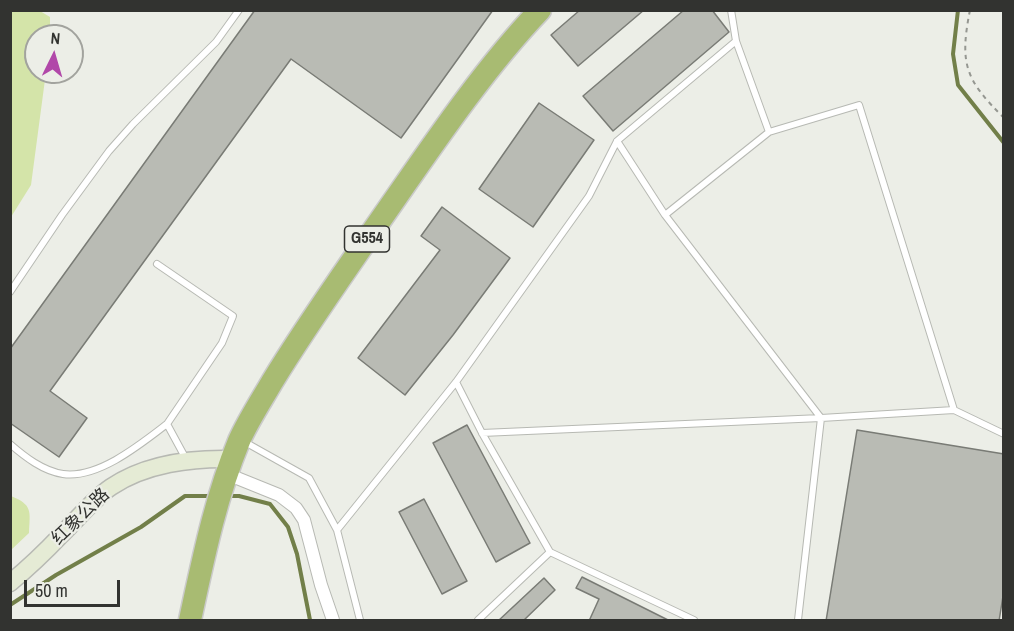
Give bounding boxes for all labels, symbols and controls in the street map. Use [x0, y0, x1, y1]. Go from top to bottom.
north arrow [24, 24, 84, 84]
text: N [50, 27, 61, 49]
road number: G554 [344, 226, 389, 252]
street label: 红象公路 [48, 484, 114, 550]
scale bar [27, 568, 123, 606]
text: 50 m [35, 578, 68, 603]

